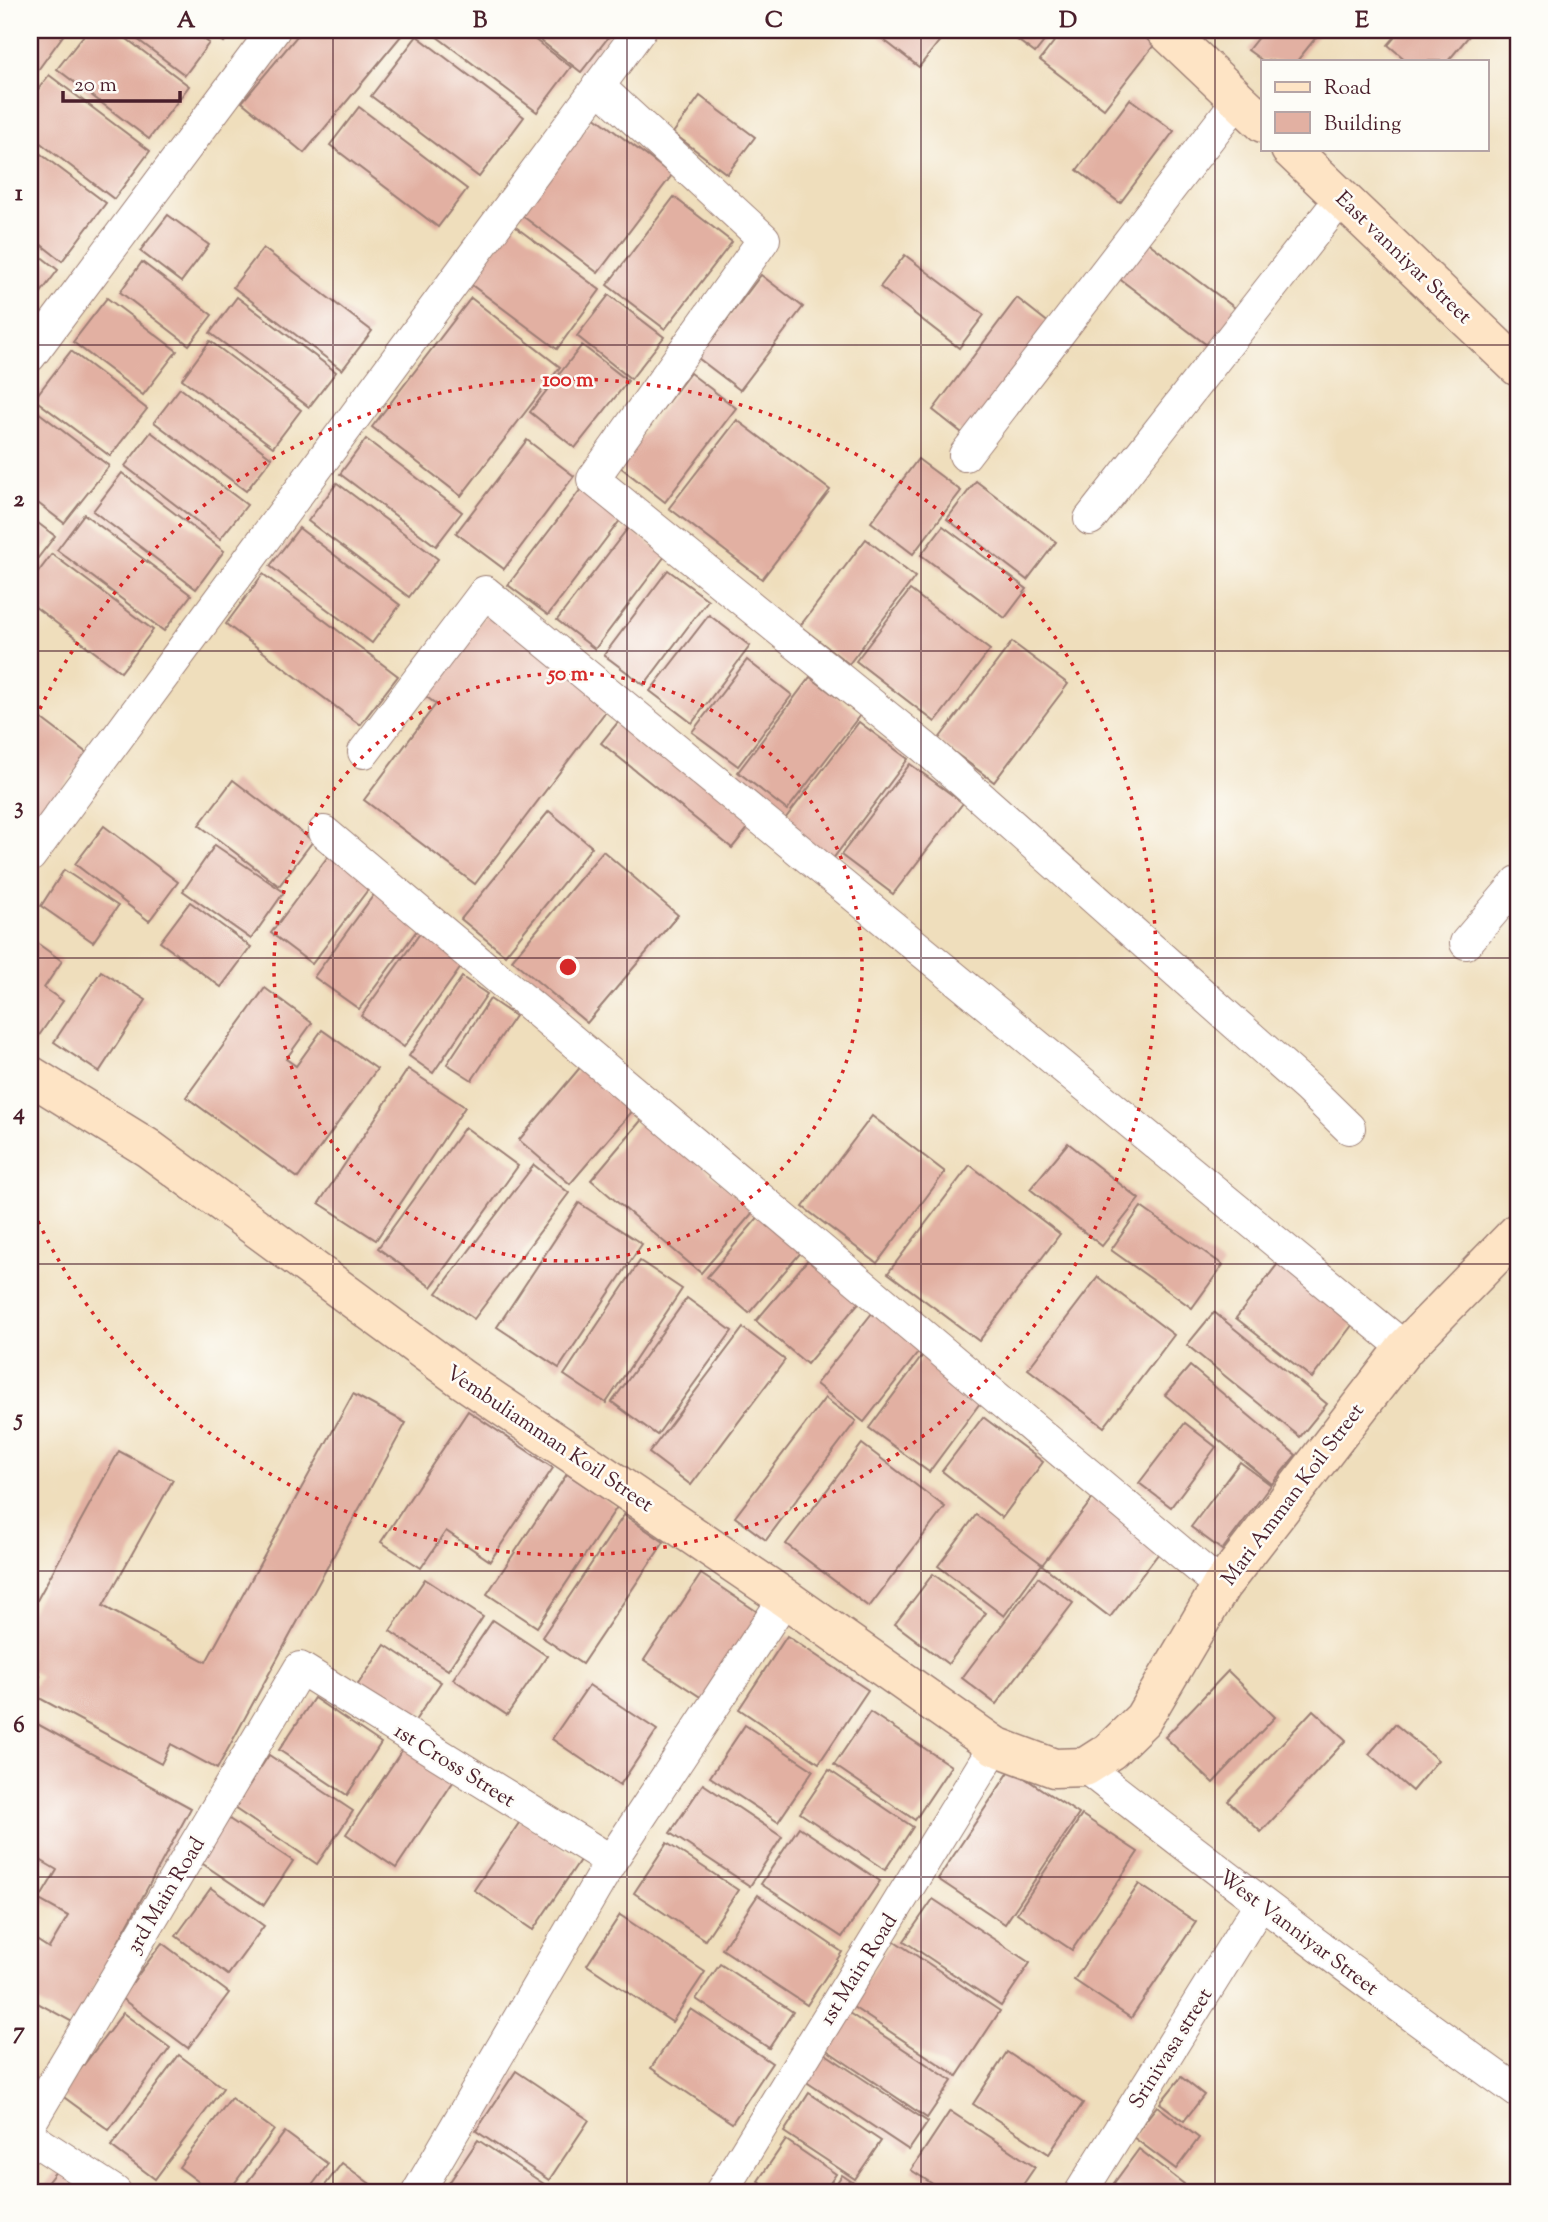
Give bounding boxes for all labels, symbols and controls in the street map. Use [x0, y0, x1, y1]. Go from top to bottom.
text: A [177, 5, 196, 38]
text: B [473, 5, 488, 38]
text: C [765, 5, 783, 38]
text: D [1059, 5, 1077, 38]
text: E [1355, 5, 1369, 38]
scale bar [63, 60, 180, 104]
legend [1261, 60, 1488, 150]
text: 20 m [74, 71, 117, 101]
text: Road [1324, 74, 1371, 104]
text: Building [1324, 110, 1401, 140]
text: 1 [15, 178, 23, 211]
street label: East vanniyar Street [1327, 185, 1478, 332]
text: 100 m [543, 366, 594, 396]
text: 2 [14, 484, 25, 517]
text: 50 m [546, 660, 589, 690]
text: 3 [14, 791, 24, 824]
centre of rings [556, 955, 580, 979]
text: 4 [12, 1097, 25, 1130]
street label: Vembuliamman Koil Street [439, 1359, 659, 1520]
street label: Mari Amman Koil Street [1215, 1398, 1372, 1593]
text: 5 [13, 1403, 23, 1436]
text: 6 [13, 1710, 25, 1743]
street label: 1st Cross Street [387, 1717, 521, 1816]
street label: 3rd Main Road [120, 1832, 214, 1960]
street label: West Vanniyar Street [1212, 1863, 1384, 2004]
street label: 1st Main Road [814, 1909, 906, 2031]
street label: Srinivasa street [1123, 1983, 1221, 2115]
text: 7 [13, 2016, 25, 2049]

